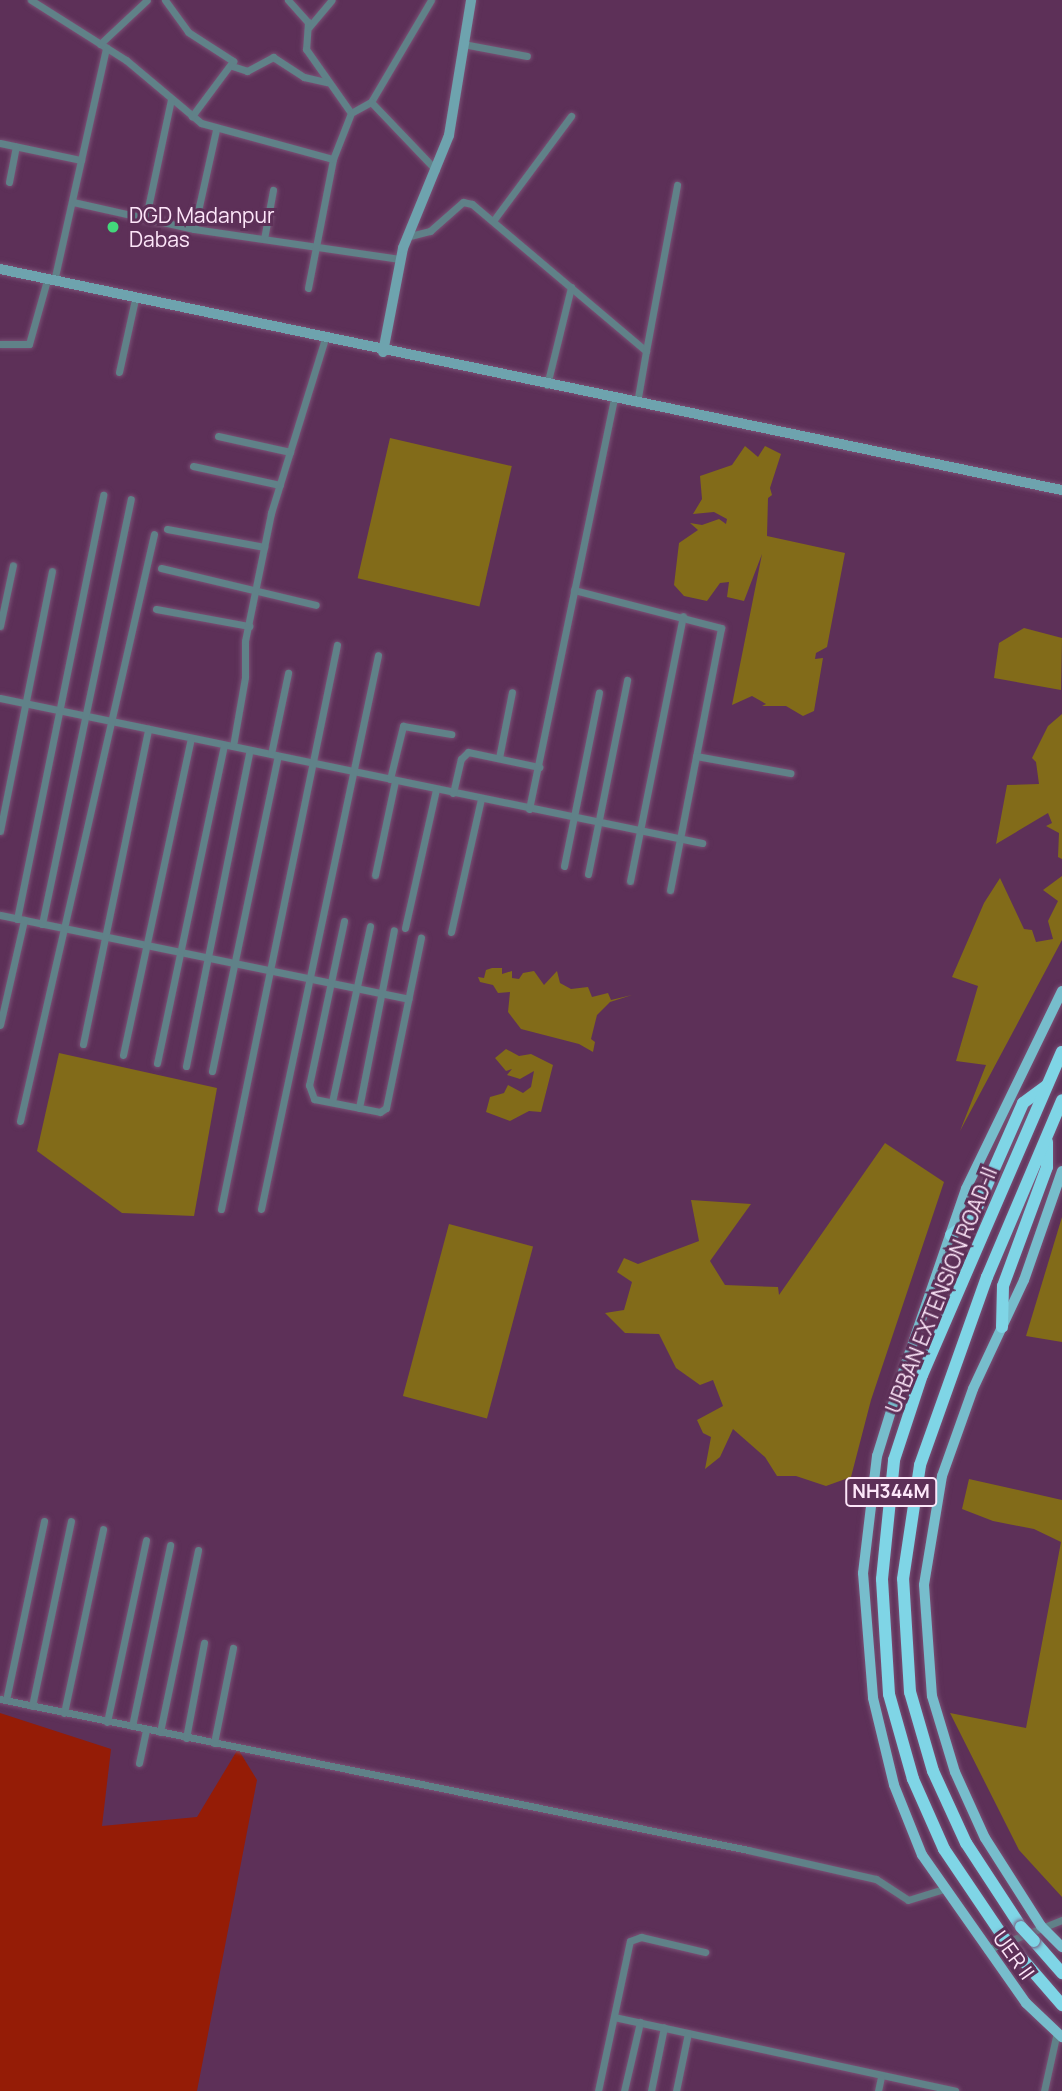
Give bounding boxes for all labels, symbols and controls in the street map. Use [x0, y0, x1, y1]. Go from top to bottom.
place label: DGD Madanpur Dabas [129, 202, 275, 252]
marker: DGD Madanpur Dabas [103, 217, 123, 237]
street label: URBAN EXTENSION ROAD-II [880, 1163, 1002, 1417]
road number: NH344M [844, 1476, 938, 1508]
street label: UER II [988, 1926, 1040, 1984]

